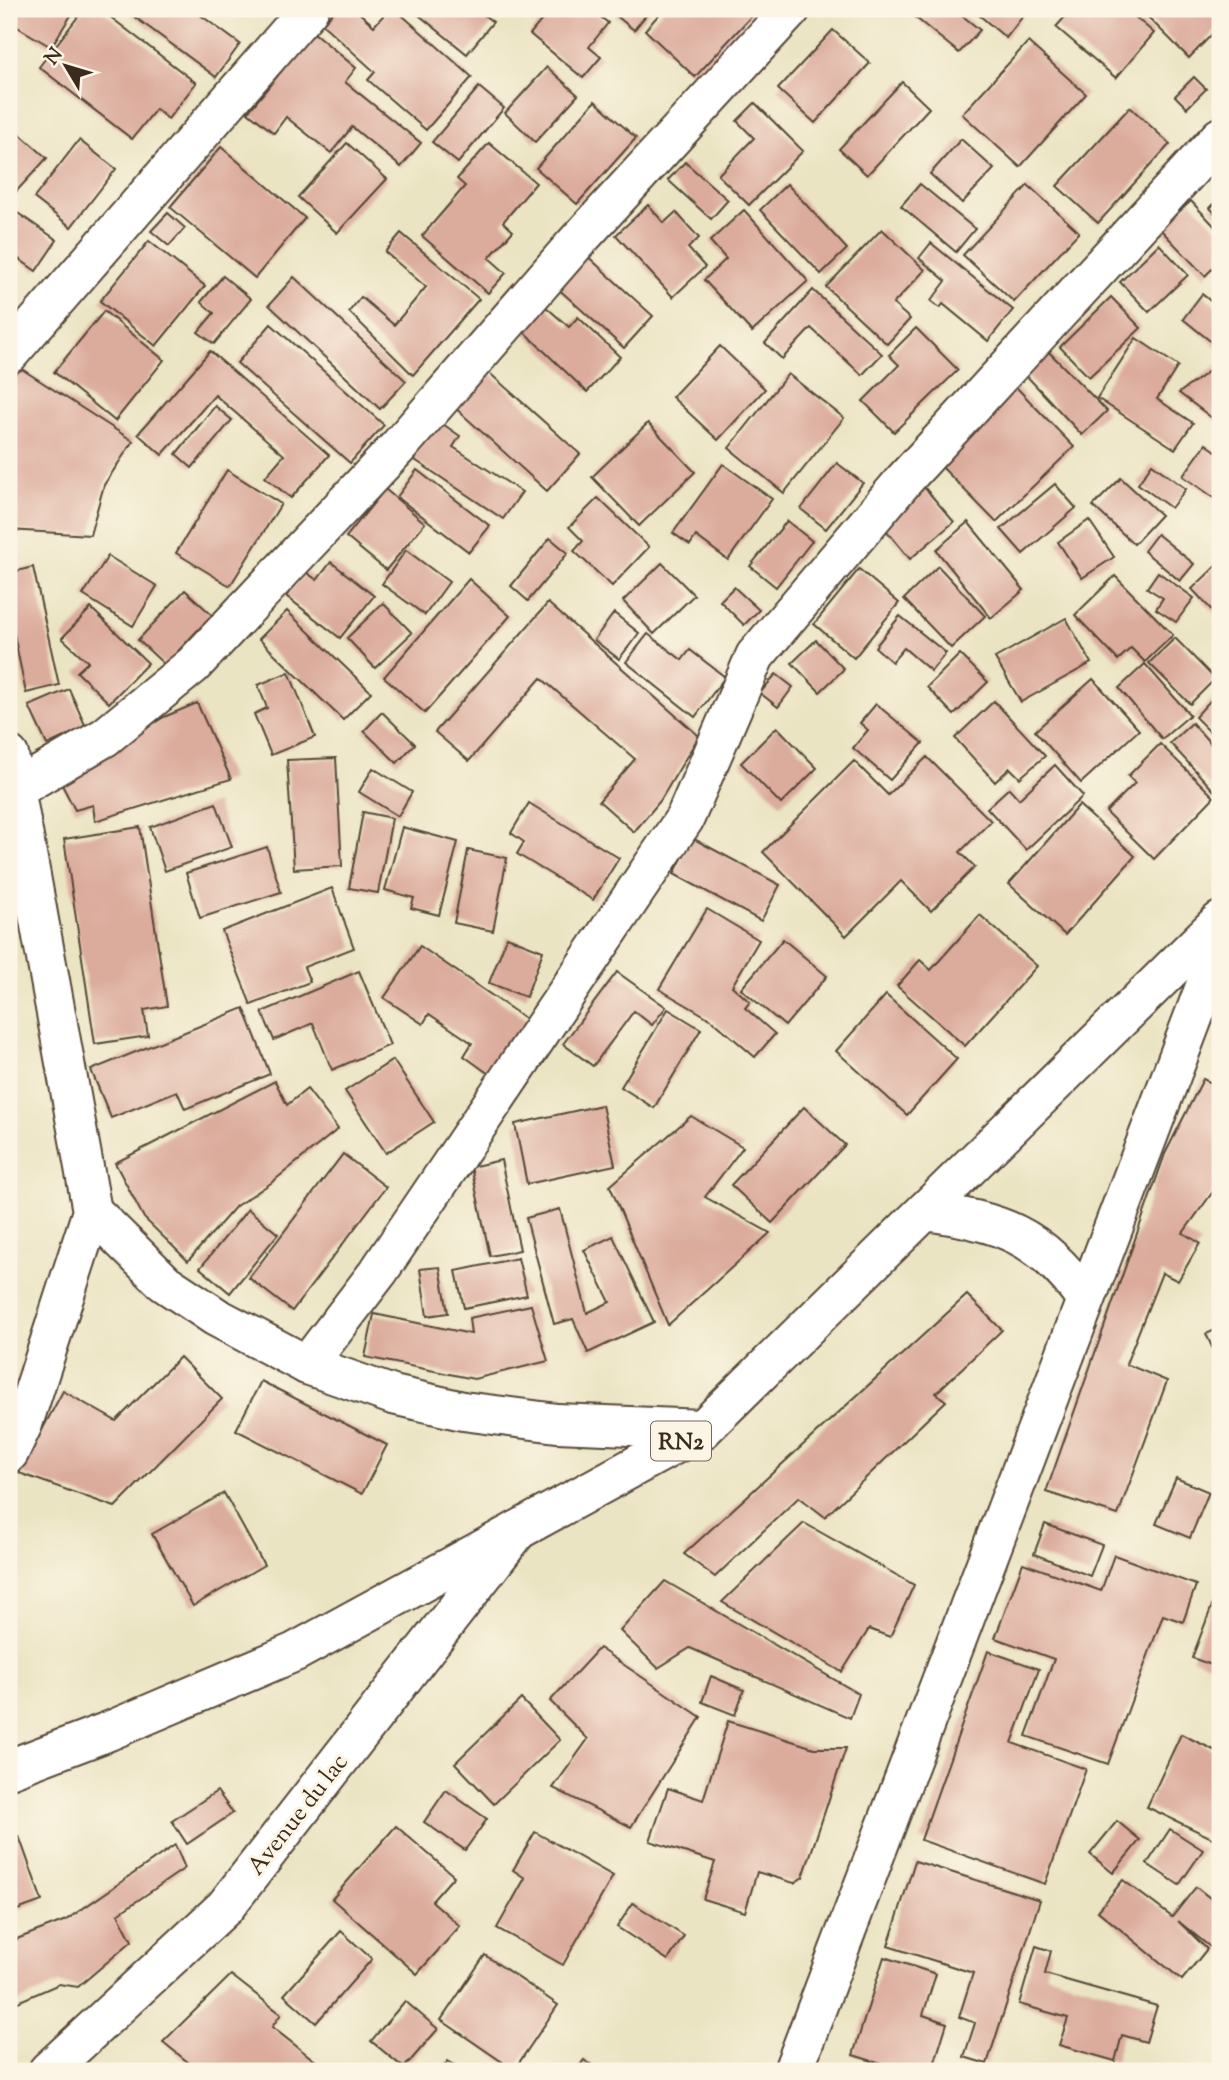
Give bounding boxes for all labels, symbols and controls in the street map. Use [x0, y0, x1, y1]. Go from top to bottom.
north arrow [32, 32, 102, 102]
text: N [39, 43, 70, 71]
road number: RN2 [651, 1422, 711, 1460]
street label: Avenue du lac [240, 1747, 357, 1883]

